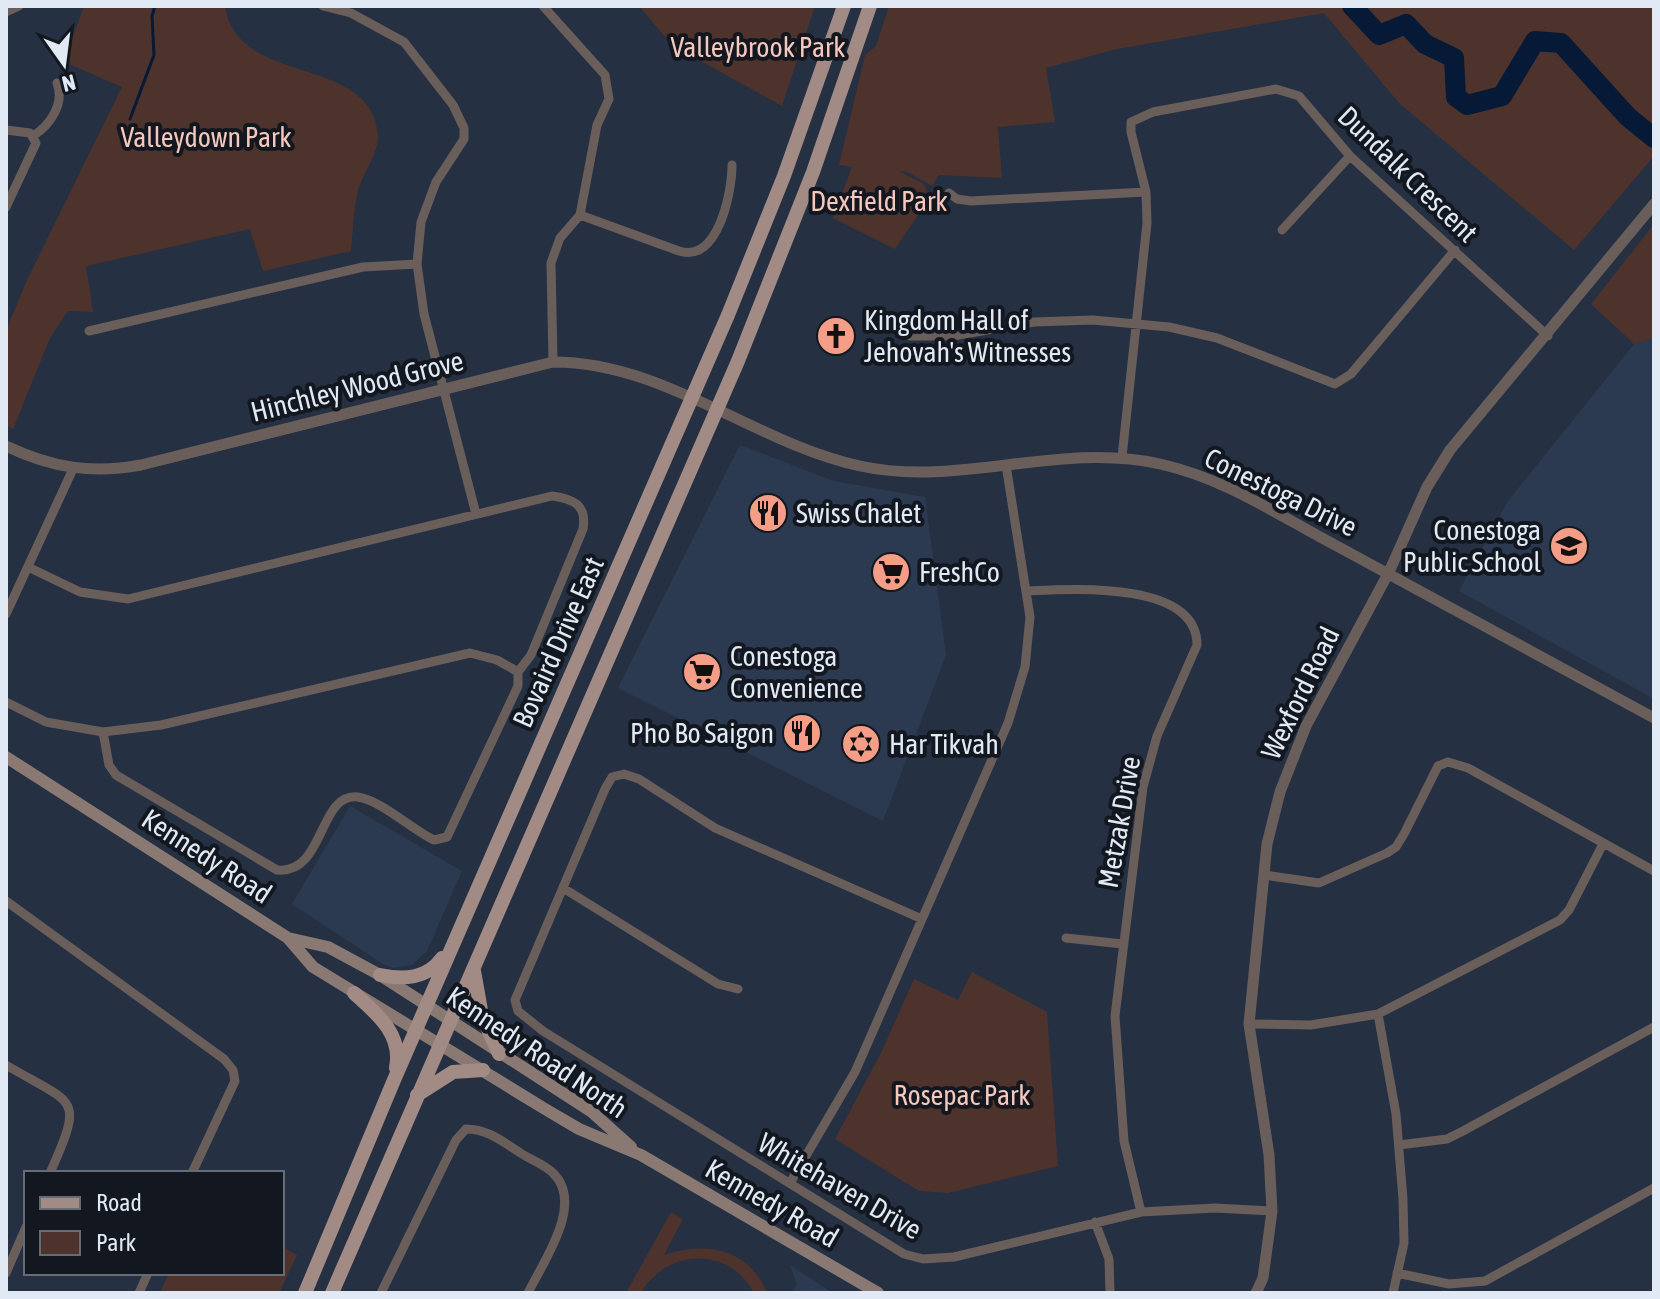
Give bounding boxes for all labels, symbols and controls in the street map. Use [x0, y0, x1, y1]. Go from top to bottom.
north arrow [24, 24, 104, 104]
park label: Valleybrook Park [670, 31, 846, 63]
text: N [59, 69, 78, 98]
street label: Dundalk Crescent [1332, 100, 1484, 248]
park label: Valleydown Park [120, 121, 292, 153]
park label: Dexfield Park [810, 185, 948, 217]
place label: Kingdom Hall of Jehovah's Witnesses [864, 304, 1071, 368]
church icon: Kingdom Hall of Jehovah's Witnesses [815, 315, 857, 357]
street label: Hinchley Wood Grove [247, 344, 467, 428]
street label: Conestoga Drive [1200, 441, 1362, 543]
restaurant icon: Swiss Chalet [747, 492, 789, 534]
place label: Swiss Chalet [796, 497, 921, 529]
place label: Conestoga Public School [1403, 514, 1542, 578]
school or university icon: Conestoga Public School [1548, 525, 1590, 567]
supermarket icon: FreshCo [870, 551, 912, 593]
street label: Bovaird Drive East [506, 552, 610, 732]
place label: FreshCo [919, 556, 1000, 588]
street label: Wexford Road [1254, 622, 1346, 764]
place label: Conestoga Convenience [730, 640, 863, 704]
supermarket icon: Conestoga Convenience [681, 651, 723, 693]
restaurant icon: Pho Bo Saigon [781, 712, 823, 754]
place label: Pho Bo Saigon [630, 717, 774, 749]
synagogue icon: Har Tikvah [840, 723, 882, 765]
place label: Har Tikvah [889, 728, 999, 760]
street label: Metzak Drive [1092, 754, 1146, 890]
street label: Kennedy Road [136, 802, 278, 910]
street label: Kennedy Road North [441, 980, 633, 1124]
park label: Rosepac Park [893, 1079, 1031, 1111]
street label: Whitehaven Drive [753, 1126, 927, 1246]
street label: Kennedy Road [700, 1152, 844, 1254]
legend [24, 1171, 284, 1275]
text: Road [96, 1189, 142, 1216]
text: Park [96, 1229, 137, 1256]

